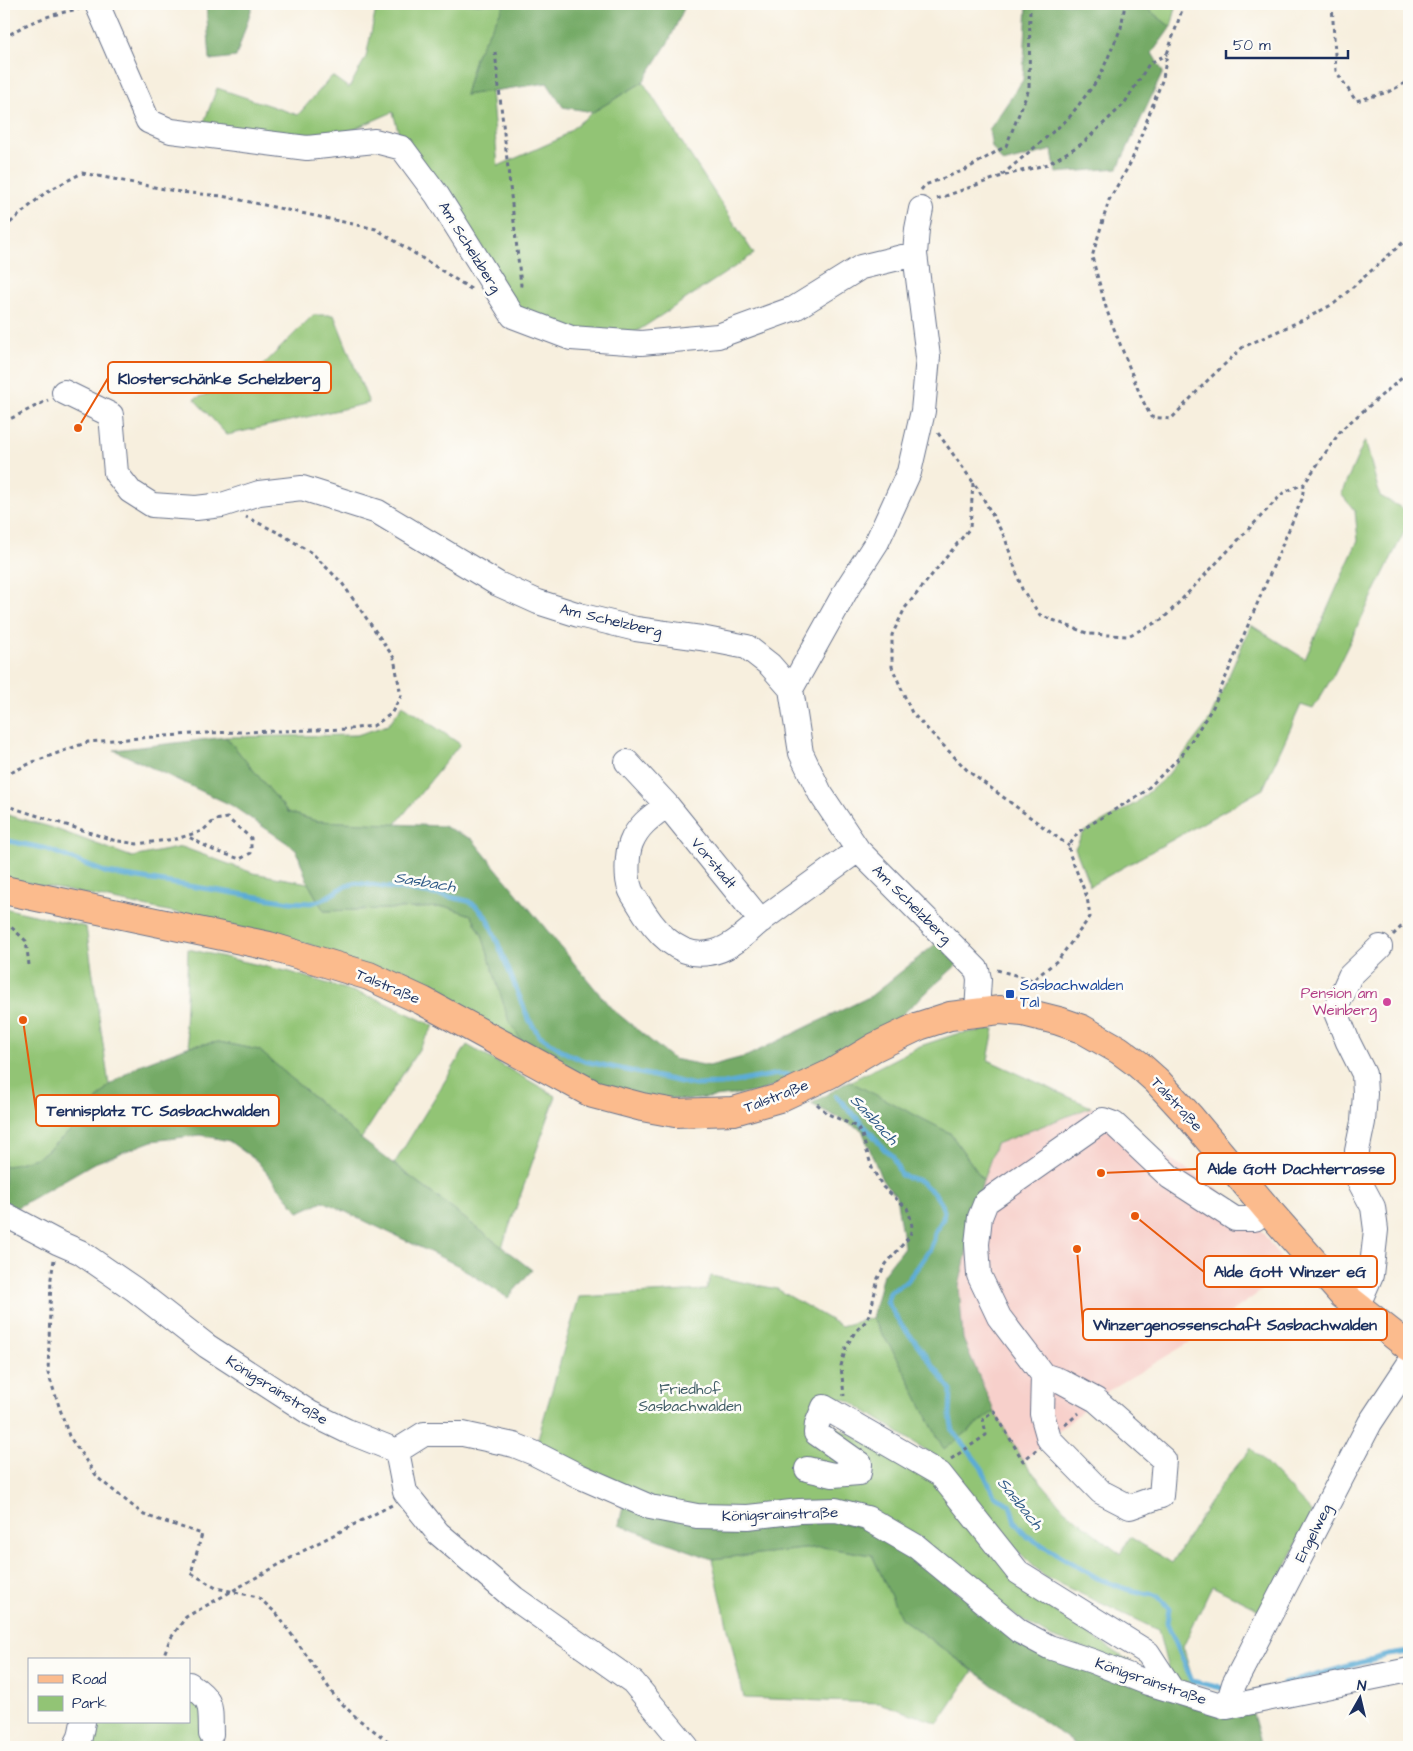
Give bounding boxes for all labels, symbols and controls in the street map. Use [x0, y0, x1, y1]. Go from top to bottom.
scale bar [1226, 28, 1348, 60]
text: 50 m [1233, 35, 1271, 56]
street label: Am Schelzberg [432, 197, 506, 298]
callout: Klosterschänke Schelzberg [108, 362, 331, 393]
text: Klosterschänke Schelzberg [118, 368, 321, 392]
street label: Am Schelzberg [557, 599, 664, 643]
street label: Vorstadt [686, 833, 741, 893]
street label: Am Schelzberg [867, 860, 956, 950]
water label: Sasbach [393, 866, 458, 898]
street label: Talstraße [353, 964, 423, 1009]
place label: Sasbachwalden Tal [1020, 975, 1124, 1013]
place label: Pension am Weinberg [1301, 983, 1377, 1022]
marker: Sasbachwalden Tal [1004, 988, 1016, 1000]
marker: Pension am Weinberg [1381, 996, 1393, 1008]
street label: Talstraße [1146, 1072, 1207, 1136]
street label: Talstraße [741, 1075, 812, 1118]
water label: Sasbach [845, 1090, 904, 1151]
callout: Tennisplatz TC Sasbachwalden [36, 1095, 279, 1126]
text: Tennisplatz TC Sasbachwalden [45, 1100, 270, 1122]
callout: Alde Gott Dachterrasse [1197, 1153, 1395, 1184]
text: Alde Gott Dachterrasse [1207, 1158, 1385, 1180]
callout: Alde Gott Winzer eG [1204, 1256, 1377, 1287]
text: Alde Gott Winzer eG [1214, 1261, 1367, 1283]
callout: Winzergenossenschaft Sasbachwalden [1083, 1309, 1387, 1340]
text: Winzergenossenschaft Sasbachwalden [1092, 1314, 1377, 1338]
street label: Königsrainstraße [221, 1351, 332, 1431]
park label: Friedhof Sasbachwalden [638, 1379, 742, 1417]
water label: Sasbach [992, 1473, 1049, 1535]
street label: Engelweg [1290, 1500, 1338, 1566]
street label: Königsrainstraße [721, 1502, 839, 1528]
street label: Königsrainstraße [1092, 1653, 1209, 1711]
legend [28, 1658, 190, 1724]
text: Road [72, 1669, 107, 1690]
north arrow [1336, 1674, 1386, 1724]
text: N [1356, 1676, 1368, 1697]
text: Park [72, 1693, 107, 1714]

